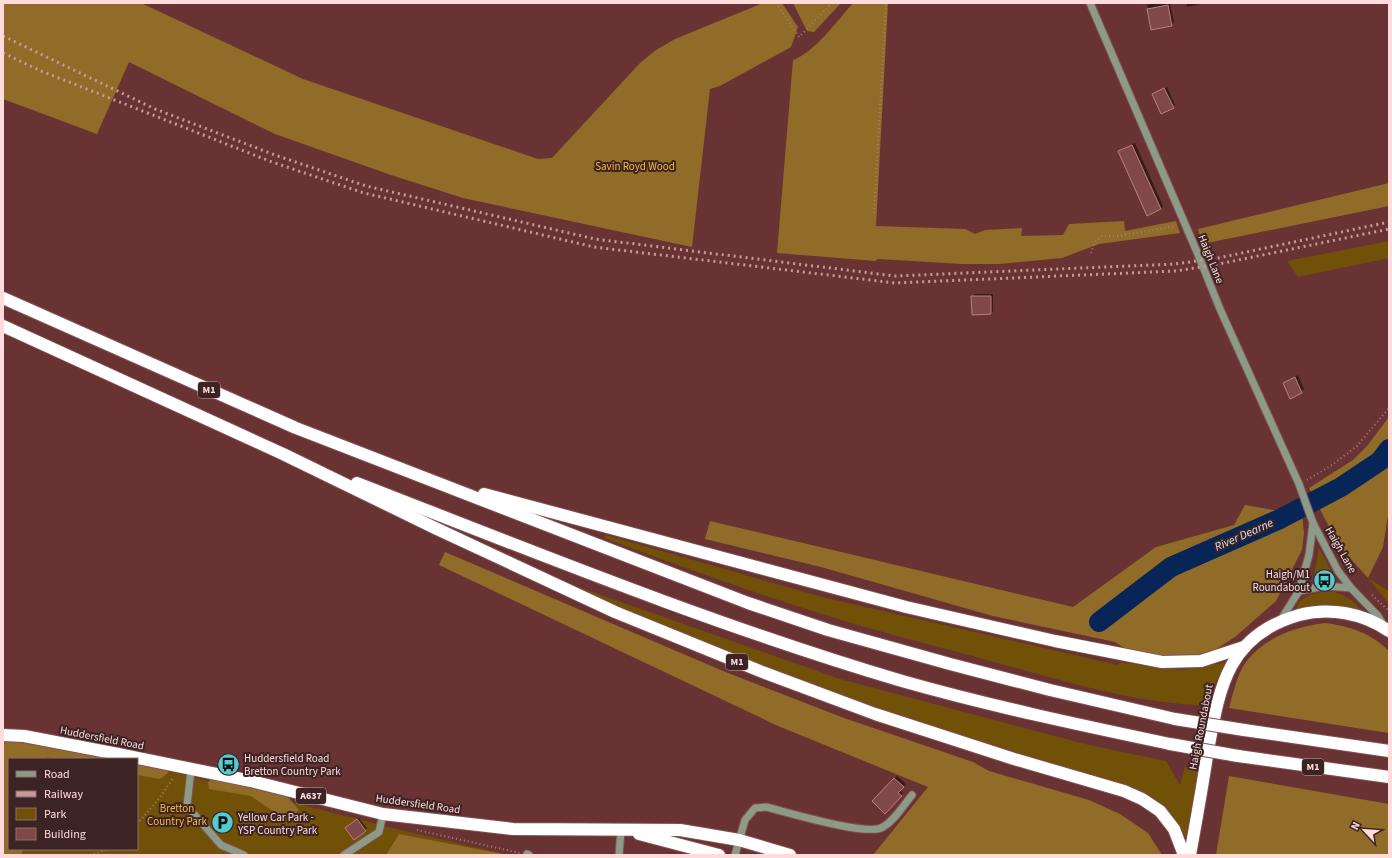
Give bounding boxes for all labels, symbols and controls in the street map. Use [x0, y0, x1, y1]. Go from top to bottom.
park label: Savin Royd Wood [595, 159, 675, 174]
street label: Haigh Lane [1194, 232, 1228, 286]
road number: M1 [198, 382, 220, 398]
water label: River Dearne [1212, 514, 1276, 555]
street label: Haigh Lane [1322, 524, 1361, 577]
place label: Haigh/M1 Roundabout [1252, 567, 1310, 595]
bus stop icon: Haigh/M1 Roundabout [1312, 567, 1338, 593]
road number: M1 [726, 654, 748, 670]
street label: Haigh Roundabout [1185, 683, 1217, 771]
street label: Huddersfield Road [59, 722, 145, 754]
bus stop icon: Huddersfield Road Bretton Country Park [215, 751, 241, 777]
place label: Huddersfield Road Bretton Country Park [244, 751, 341, 779]
legend [8, 758, 138, 850]
road number: M1 [1302, 759, 1324, 775]
text: Road [44, 766, 70, 783]
text: Railway [44, 786, 83, 803]
road number: A637 [296, 788, 326, 804]
street label: Huddersfield Road [375, 791, 461, 817]
park label: Bretton Country Park [147, 801, 208, 829]
text: Park [44, 806, 66, 823]
parking icon: Yellow Car Park - YSP Country Park [210, 810, 236, 836]
place label: Yellow Car Park - YSP Country Park [237, 810, 318, 838]
north arrow [1344, 810, 1384, 850]
text: N [1347, 819, 1364, 832]
text: Building [44, 826, 86, 843]

